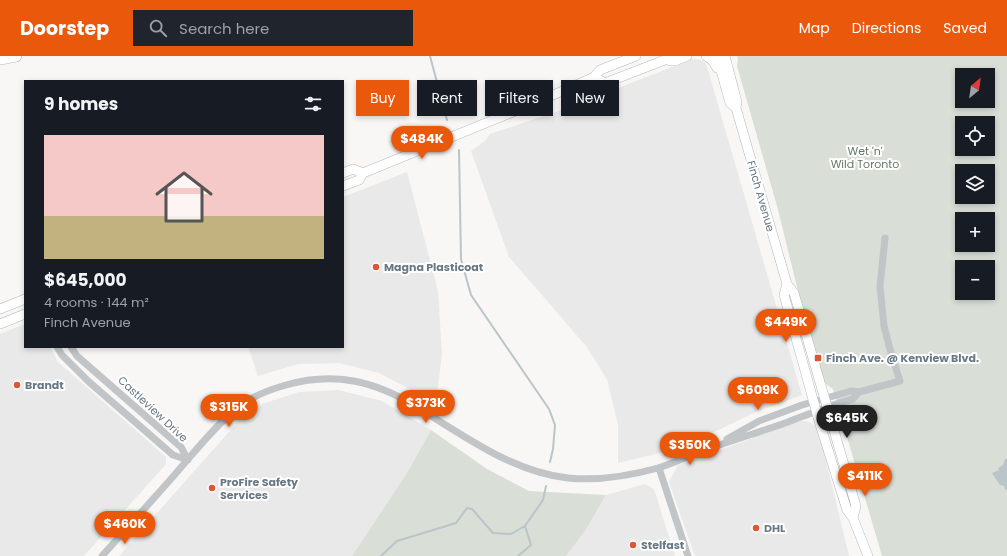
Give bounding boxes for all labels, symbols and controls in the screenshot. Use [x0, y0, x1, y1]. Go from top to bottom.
search box [133, 10, 413, 46]
text: Doorstep [20, 15, 109, 42]
icon: search [147, 17, 169, 39]
text: Search here [179, 18, 269, 39]
text: Map [799, 18, 830, 38]
text: Directions [852, 18, 921, 38]
text: Saved [943, 18, 987, 38]
north arrow [955, 68, 995, 108]
map controls [955, 68, 995, 300]
chip: Buy [356, 80, 409, 116]
chip: Rent [417, 80, 477, 116]
chip: Filters [485, 80, 553, 116]
chip: New [561, 80, 619, 116]
text: 9 homes [44, 92, 118, 116]
icon: filters [302, 93, 324, 115]
button: locate [955, 116, 995, 156]
pin: $484K [394, 126, 450, 160]
text: $484K [400, 129, 444, 148]
park label: Wet 'n' Wild Toronto [831, 143, 899, 172]
street label: Finch Avenue [743, 159, 779, 234]
icon: home [148, 161, 220, 233]
button: layers [955, 164, 995, 204]
button: + [955, 212, 995, 252]
place label: Magna Plasticoat [384, 259, 484, 275]
button: − [955, 260, 995, 300]
marker: Magna Plasticoat [371, 262, 381, 272]
text: $645,000 [44, 268, 127, 292]
text: 4 rooms · 144 m² [44, 293, 149, 312]
pin: $449K [758, 309, 814, 343]
text: $449K [764, 312, 808, 331]
text: Finch Avenue [44, 313, 131, 332]
place label: Finch Ave. @ Kenview Blvd. [826, 350, 979, 366]
marker: Finch Ave. @ Kenview Blvd. [813, 353, 823, 363]
street label: Castleview Drive [114, 372, 192, 446]
place label: Brandt [25, 377, 64, 393]
pin: $609K [730, 377, 786, 411]
marker: Brandt [12, 380, 22, 390]
text: $609K [737, 380, 779, 399]
pin: $373K [398, 390, 454, 424]
text: $373K [406, 393, 446, 412]
pin: $315K [201, 394, 257, 428]
text: $315K [210, 397, 248, 416]
pin: $645K [819, 405, 875, 439]
text: $645K [825, 408, 869, 427]
pin: $350K [662, 432, 718, 466]
text: $350K [669, 435, 711, 454]
pin: $411K [837, 463, 893, 497]
text: $411K [847, 466, 883, 485]
place label: ProFire Safety Services [220, 474, 298, 503]
marker: ProFire Safety Services [207, 483, 217, 493]
pin: $460K [97, 511, 153, 545]
text: $460K [103, 514, 147, 533]
place label: DHL [764, 520, 786, 536]
marker: DHL [751, 523, 761, 533]
place label: Stelfast [641, 537, 685, 553]
marker: Stelfast [628, 540, 638, 550]

